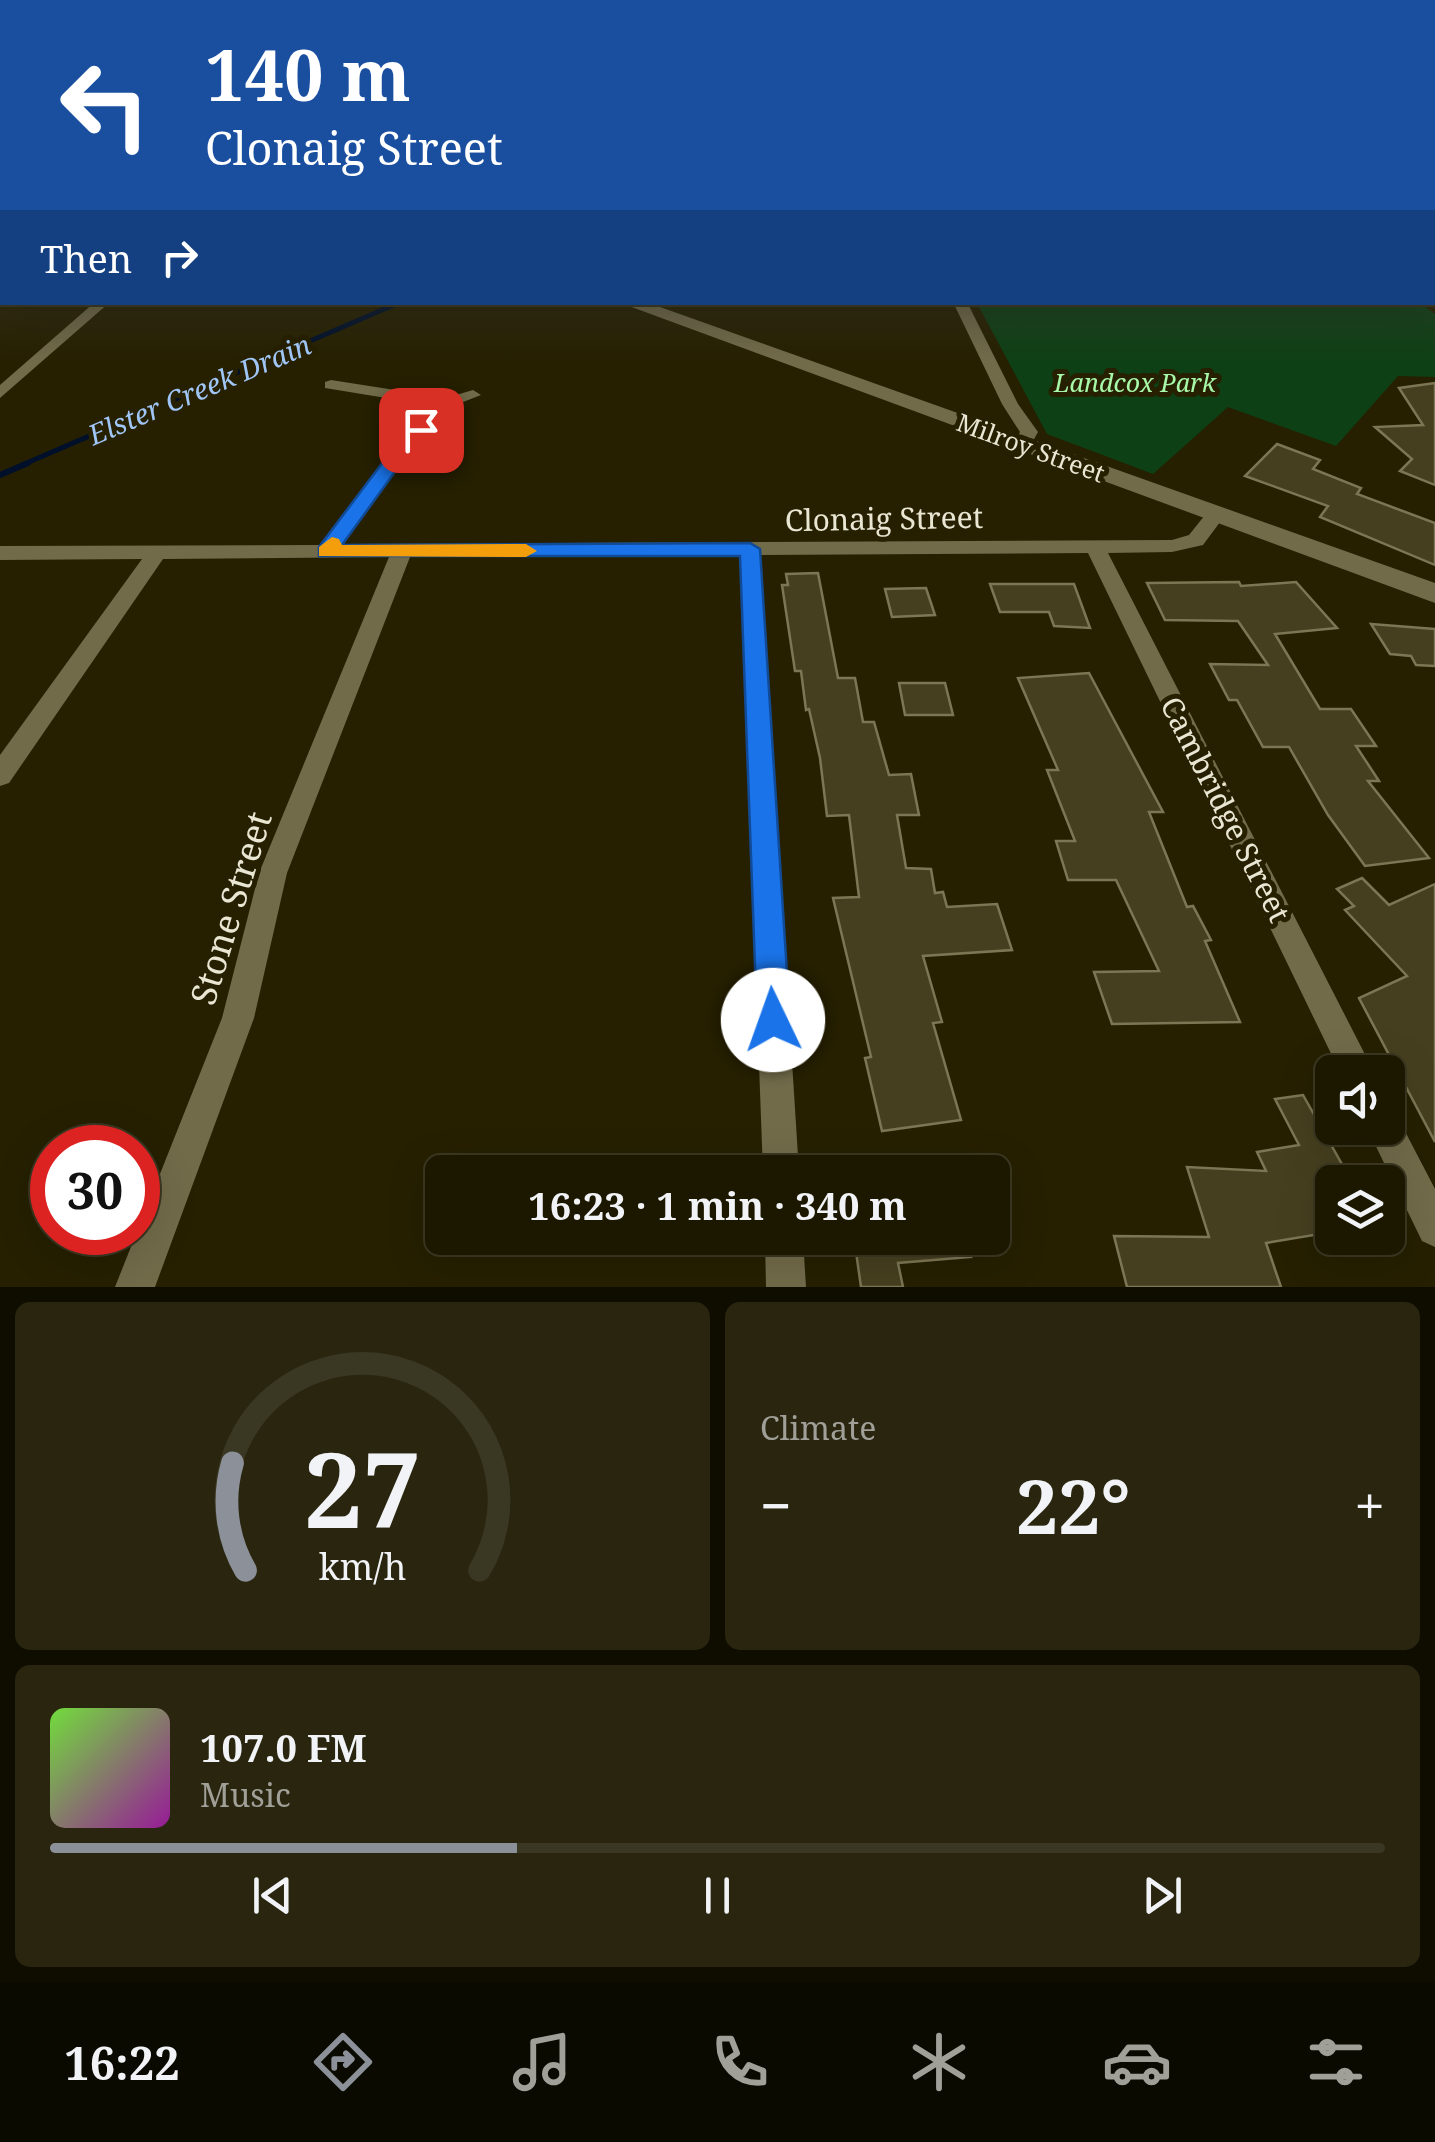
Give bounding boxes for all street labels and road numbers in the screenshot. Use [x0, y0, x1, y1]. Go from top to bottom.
street label: Milroy Street [952, 404, 1110, 490]
street label: Clonaig Street [784, 496, 984, 540]
street label: Cambridge Street [1151, 689, 1301, 929]
street label: Stone Street [178, 806, 282, 1010]

